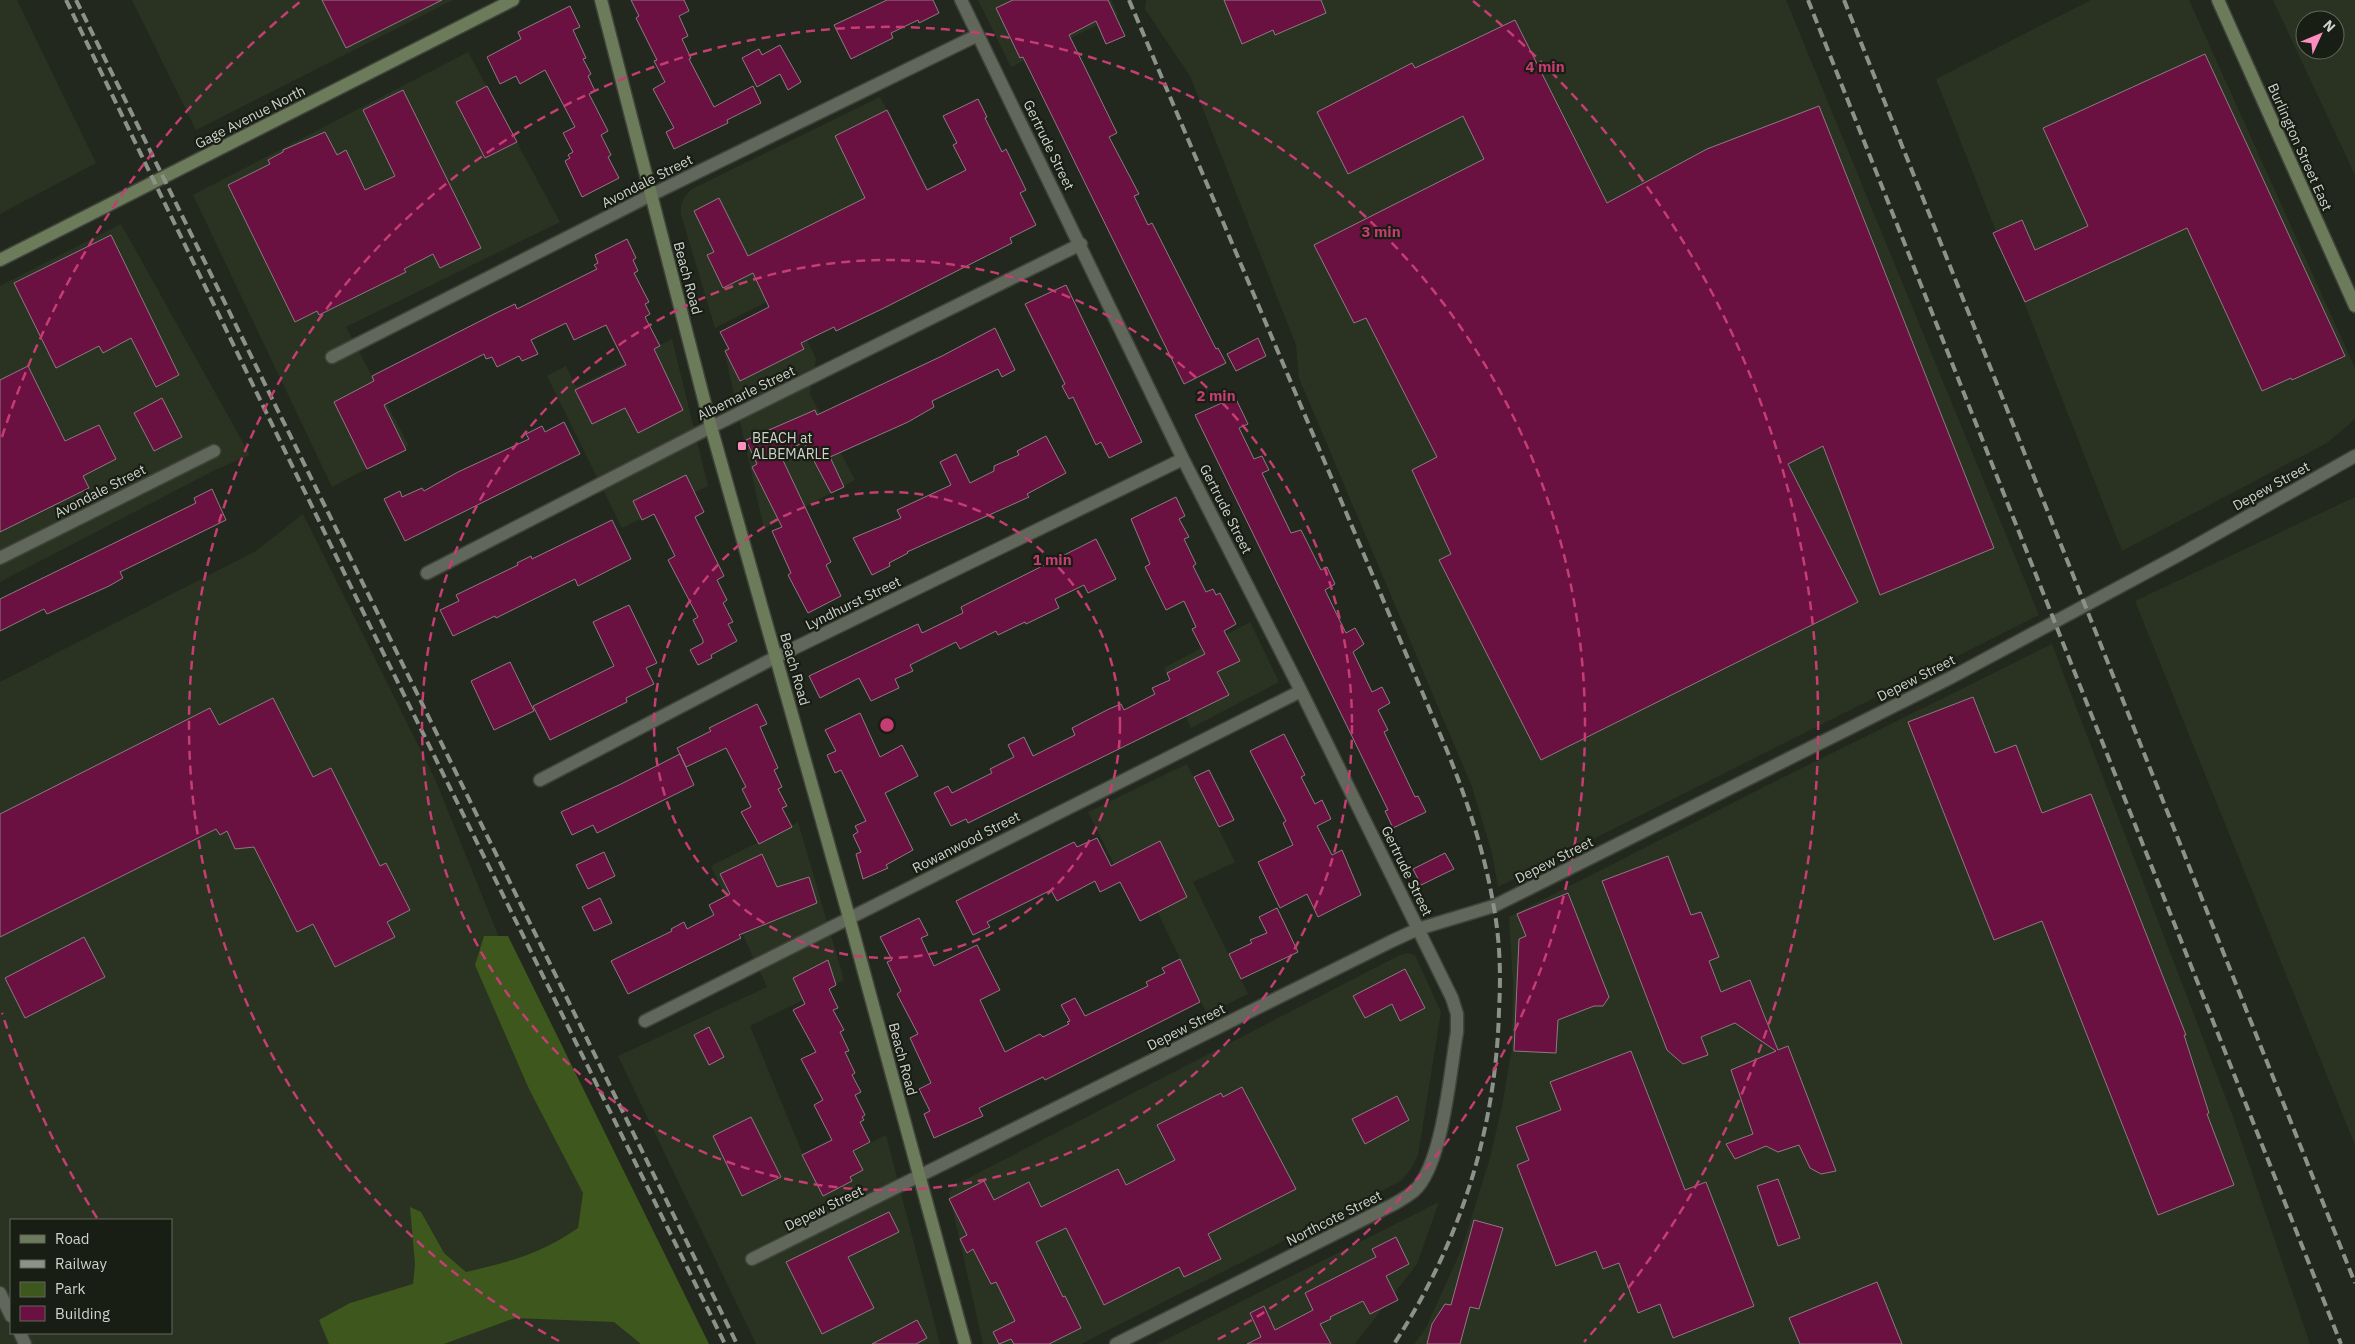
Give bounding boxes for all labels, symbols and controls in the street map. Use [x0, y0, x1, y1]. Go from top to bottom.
north arrow [2295, 10, 2345, 60]
text: N [2319, 16, 2339, 36]
text: 4 min [1525, 57, 1565, 76]
street label: Burlington Street East [2264, 80, 2336, 214]
street label: Gage Avenue North [192, 81, 308, 153]
street label: Gertrude Street [1019, 97, 1079, 193]
street label: Avondale Street [598, 150, 696, 212]
text: 3 min [1361, 222, 1401, 241]
street label: Beach Road [670, 240, 706, 316]
street label: Albemarle Street [694, 362, 798, 424]
text: 2 min [1196, 386, 1236, 405]
place label: BEACH at ALBEMARLE [752, 429, 830, 463]
marker: BEACH at ALBEMARLE [736, 440, 748, 452]
street label: Depew Street [2229, 457, 2313, 515]
street label: Avondale Street [51, 460, 149, 522]
street label: Gertrude Street [1196, 461, 1256, 557]
text: 1 min [1032, 550, 1072, 569]
street label: Lyndhurst Street [802, 572, 904, 634]
street label: Beach Road [776, 631, 814, 707]
street label: Depew Street [1874, 651, 1958, 705]
centre of rings [878, 716, 896, 734]
street label: Rowanwood Street [909, 807, 1023, 877]
street label: Gertrude Street [1377, 823, 1437, 919]
street label: Depew Street [1512, 833, 1596, 887]
street label: Depew Street [1144, 1000, 1228, 1054]
street label: Beach Road [885, 1021, 921, 1097]
street label: Depew Street [782, 1181, 866, 1235]
street label: Northcote Street [1283, 1186, 1385, 1250]
legend [10, 1219, 172, 1334]
text: Road [55, 1229, 90, 1248]
text: Railway [55, 1254, 108, 1273]
text: Park [55, 1279, 85, 1298]
text: Building [55, 1304, 110, 1323]

